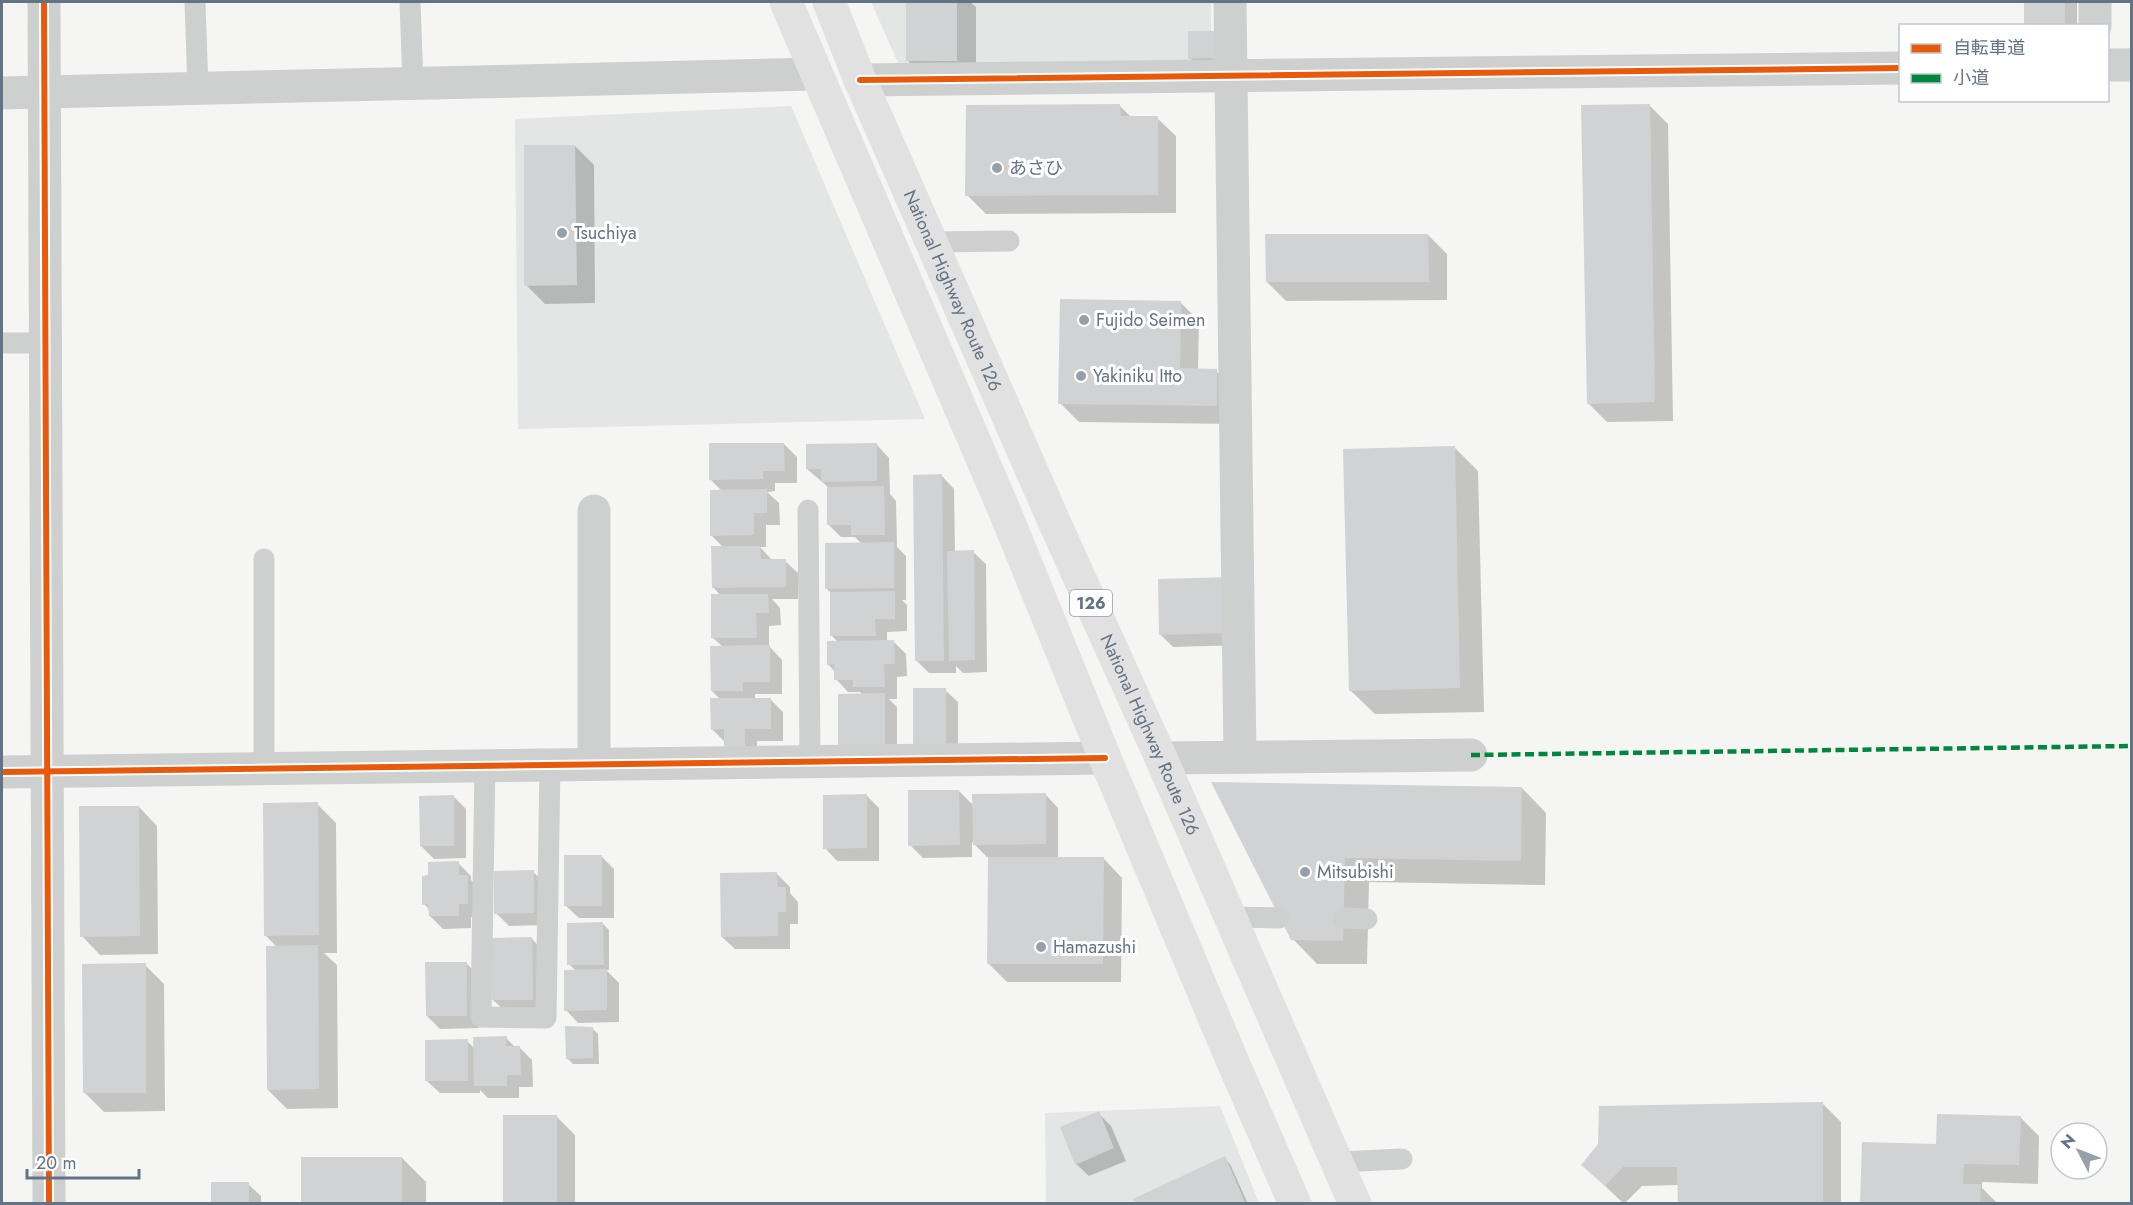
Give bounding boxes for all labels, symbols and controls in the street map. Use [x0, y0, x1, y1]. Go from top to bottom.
legend [1899, 24, 2109, 102]
text: 自転車道 [1953, 35, 2025, 61]
text: 小道 [1953, 65, 1989, 91]
place label: あさひ [1009, 155, 1063, 181]
marker: あさひ [990, 161, 1004, 175]
street label: National Highway Route 126 [897, 186, 1008, 395]
place label: Tsuchiya [574, 220, 637, 246]
marker: Tsuchiya [555, 226, 569, 240]
place label: Fujido Seimen [1096, 307, 1205, 333]
marker: Fujido Seimen [1077, 313, 1091, 327]
place label: Yakiniku Itto [1093, 363, 1182, 389]
marker: Yakiniku Itto [1074, 369, 1088, 383]
road number: 126 [1070, 590, 1112, 616]
street label: National Highway Route 126 [1094, 630, 1206, 839]
place label: Mitsubishi [1317, 859, 1394, 885]
marker: Mitsubishi [1298, 865, 1312, 879]
place label: Hamazushi [1053, 934, 1136, 960]
marker: Hamazushi [1034, 940, 1048, 954]
north arrow [2049, 1121, 2109, 1181]
text: N [2055, 1129, 2081, 1154]
scale bar [27, 1142, 140, 1180]
text: 20 m [36, 1150, 76, 1176]

